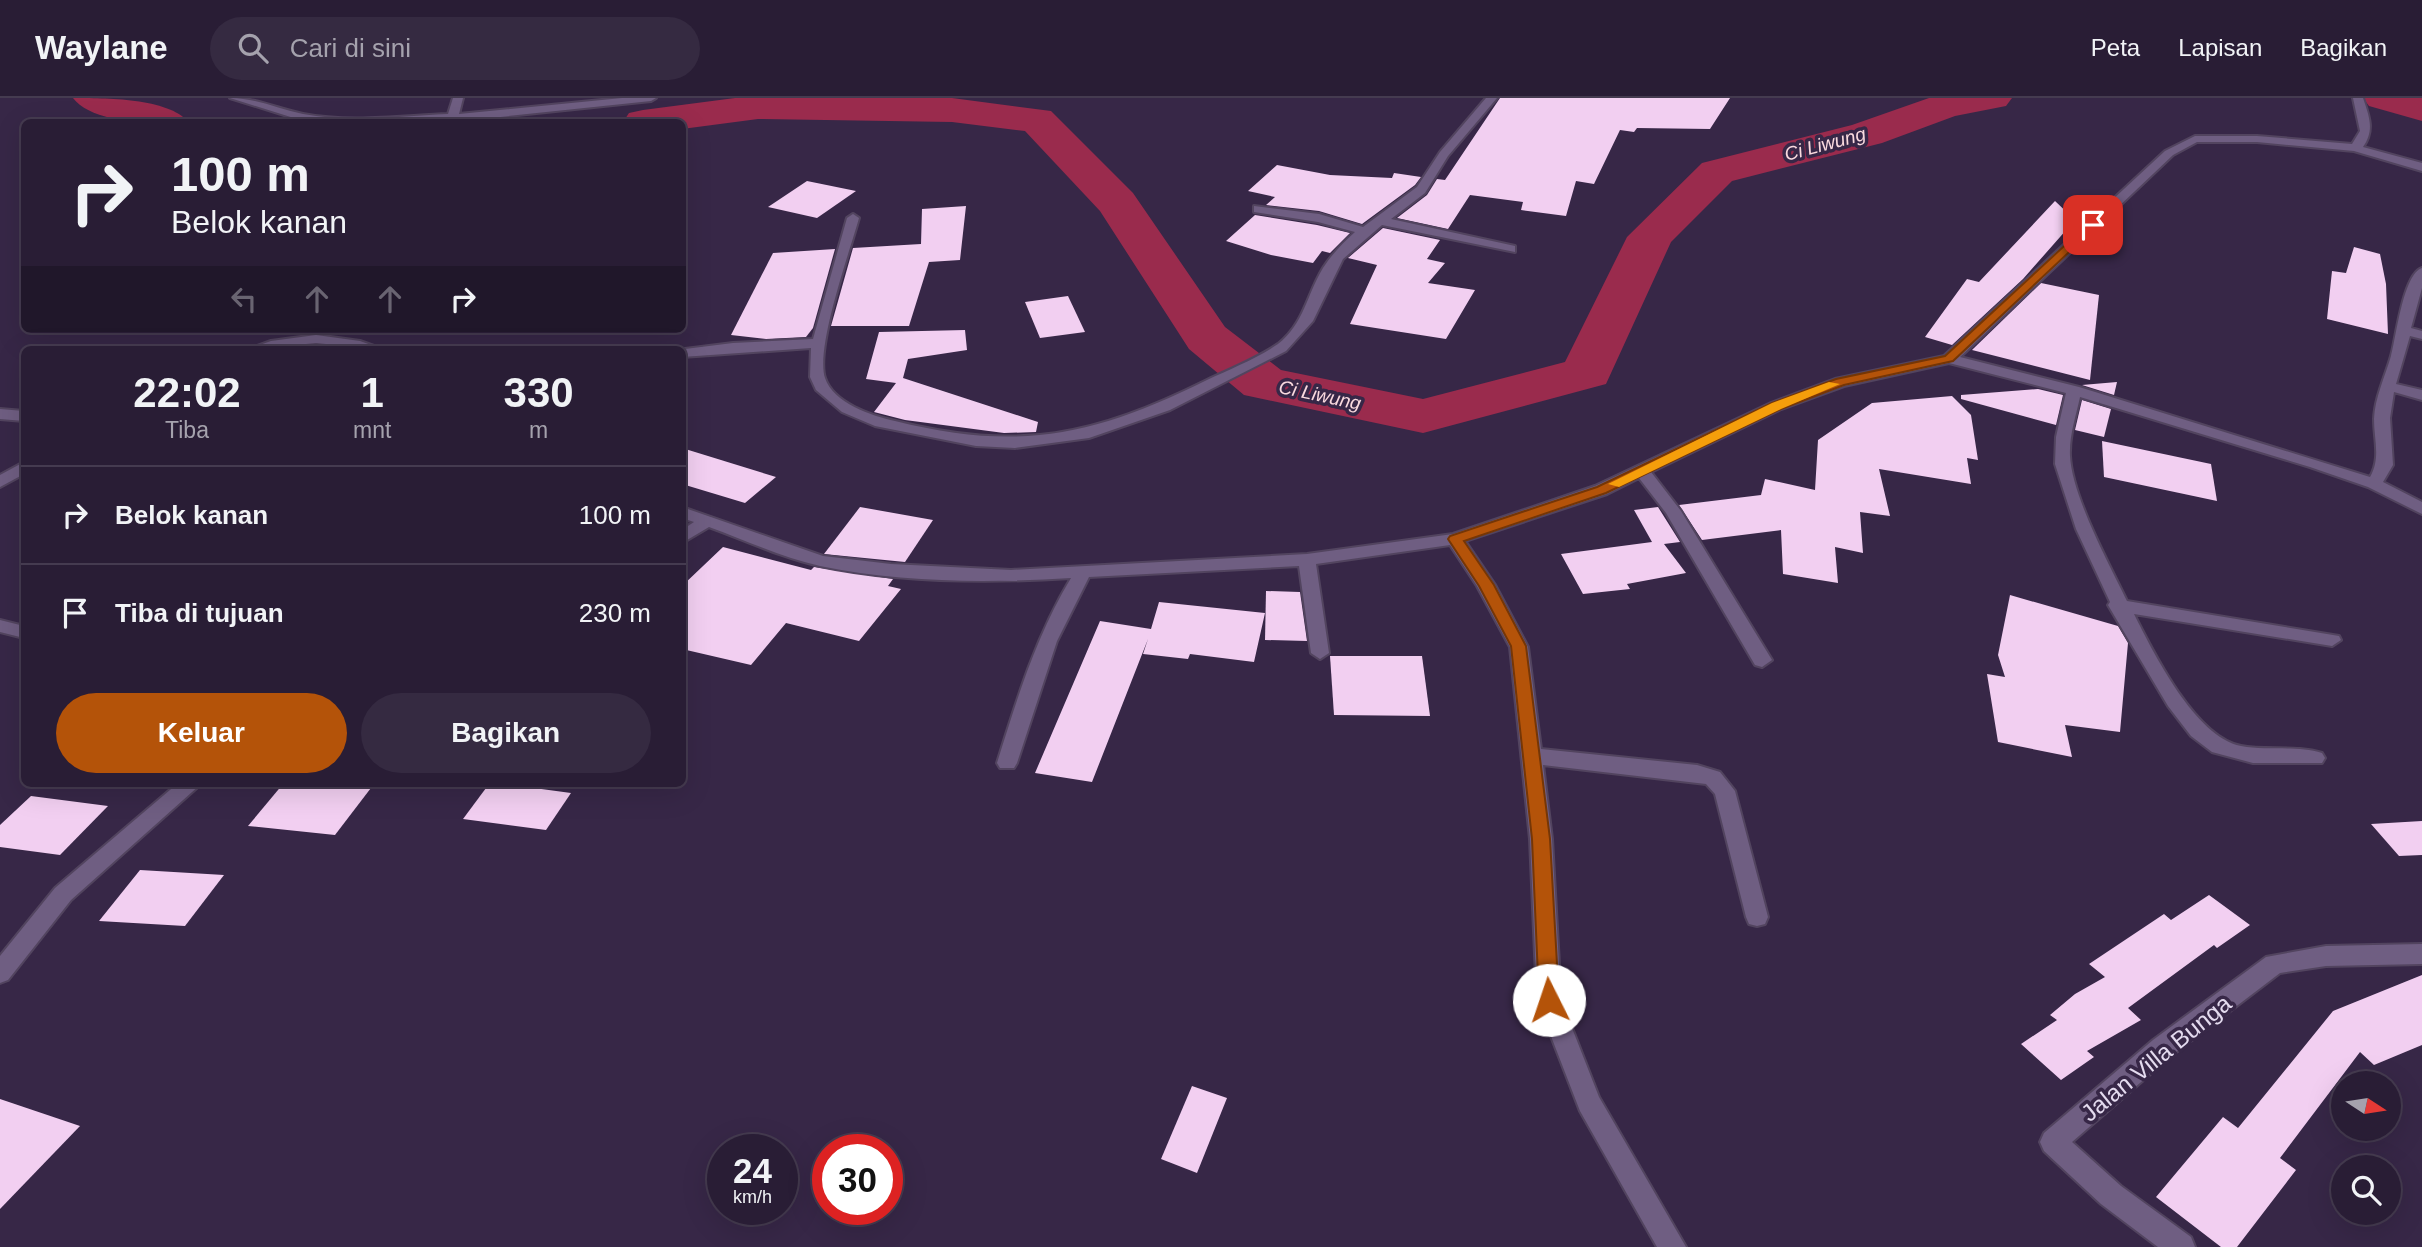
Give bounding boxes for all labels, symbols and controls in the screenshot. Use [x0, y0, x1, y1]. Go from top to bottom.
search box [210, 17, 700, 80]
text: Waylane [35, 29, 168, 66]
icon: search [234, 29, 272, 67]
text: Cari di sini [290, 33, 411, 63]
text: Peta [2091, 34, 2140, 61]
text: Lapisan [2178, 34, 2262, 61]
text: Bagikan [2300, 34, 2387, 61]
water label: Ci Liwung [1782, 123, 1868, 165]
icon: right [56, 147, 147, 238]
text: 100 m [171, 147, 310, 201]
pin [2063, 195, 2123, 255]
text: Belok kanan [171, 204, 347, 240]
icon: arrive [2074, 206, 2112, 244]
icon: left [225, 280, 263, 318]
icon: ahead [298, 280, 336, 318]
icon: ahead [371, 280, 409, 318]
icon: right [444, 280, 482, 318]
text: 22:02 [133, 369, 241, 416]
text: 1 [360, 369, 384, 416]
text: 330 [504, 369, 574, 416]
water label: Ci Liwung [1277, 376, 1363, 414]
text: Tiba [165, 417, 209, 443]
text: mnt [353, 417, 391, 443]
text: m [529, 417, 548, 443]
icon: right [56, 496, 94, 534]
text: Belok kanan [115, 500, 268, 530]
text: 100 m [579, 500, 651, 530]
icon: arrive [56, 594, 94, 632]
text: Tiba di tujuan [115, 598, 284, 628]
text: 230 m [579, 598, 651, 628]
button: Keluar [56, 693, 347, 773]
button: Bagikan [361, 693, 651, 773]
position arrow [1512, 963, 1586, 1037]
street label: Jalan Villa Bunga [2076, 989, 2237, 1127]
north arrow [2331, 1071, 2401, 1141]
map controls [2331, 1071, 2401, 1225]
speed limit sign: 30 [812, 1134, 903, 1225]
text: 24 [733, 1151, 772, 1190]
button: search [2331, 1155, 2401, 1225]
text: km/h [733, 1187, 772, 1207]

